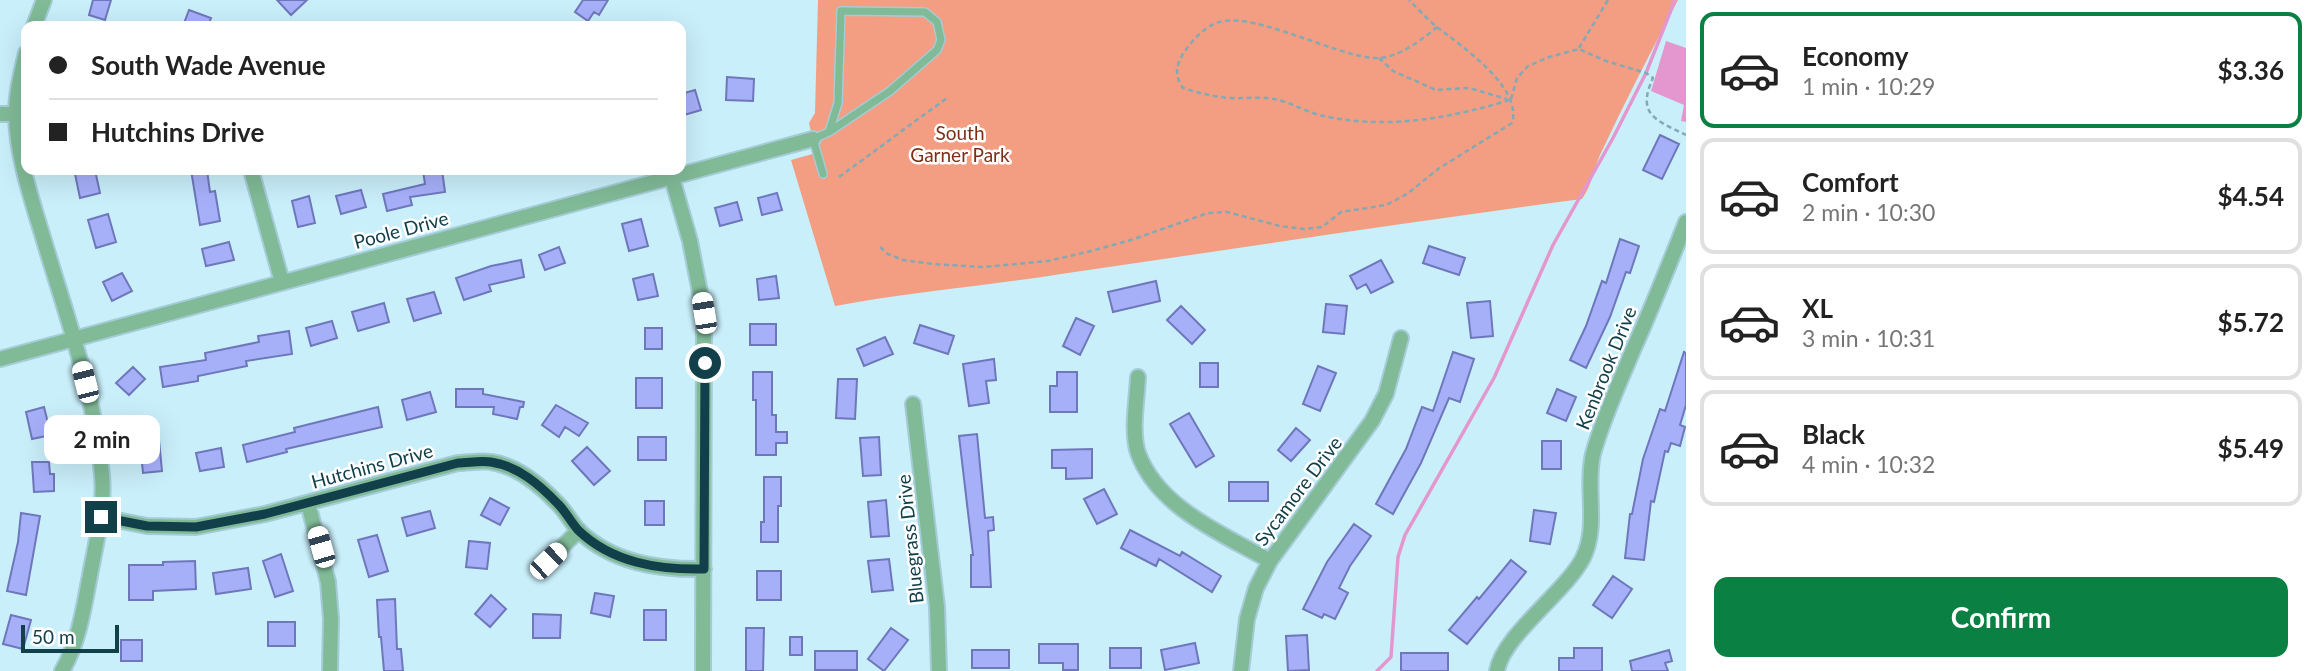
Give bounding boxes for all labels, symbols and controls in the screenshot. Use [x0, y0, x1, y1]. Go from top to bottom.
icon: car [1718, 39, 1781, 102]
text: Economy [1802, 40, 1908, 72]
text: South Wade Avenue [91, 49, 326, 81]
text: $3.36 [2218, 54, 2284, 86]
text: 1 min · 10:29 [1802, 72, 1935, 100]
text: Hutchins Drive [91, 116, 264, 148]
park label: South Garner Park [910, 121, 1010, 166]
icon: car [1718, 165, 1781, 228]
text: Comfort [1802, 166, 1899, 198]
text: $4.54 [2218, 180, 2284, 212]
text: 2 min · 10:30 [1802, 198, 1935, 226]
street label: Poole Drive [351, 206, 451, 253]
car [691, 291, 718, 335]
icon: car [1718, 291, 1781, 354]
text: XL [1802, 292, 1833, 324]
street label: Kenbrook Drive [1570, 303, 1641, 433]
text: $5.72 [2218, 306, 2284, 338]
text: 3 min · 10:31 [1802, 324, 1935, 352]
route start [689, 347, 721, 379]
car [70, 359, 101, 405]
callout: 2 min [43, 416, 159, 464]
icon: car [1718, 417, 1781, 480]
text: Black [1802, 418, 1865, 450]
text: 2 min [73, 425, 131, 453]
street label: Sycamore Drive [1249, 431, 1346, 550]
text: $5.49 [2218, 432, 2284, 464]
street label: Hutchins Drive [309, 438, 435, 493]
text: 4 min · 10:32 [1802, 450, 1935, 478]
street label: Bluegrass Drive [891, 473, 928, 605]
route end [85, 501, 117, 533]
car [306, 524, 337, 570]
car [526, 539, 571, 583]
button: Confirm [1714, 577, 2288, 657]
scale bar [21, 622, 119, 654]
text: 50 m [32, 625, 75, 648]

